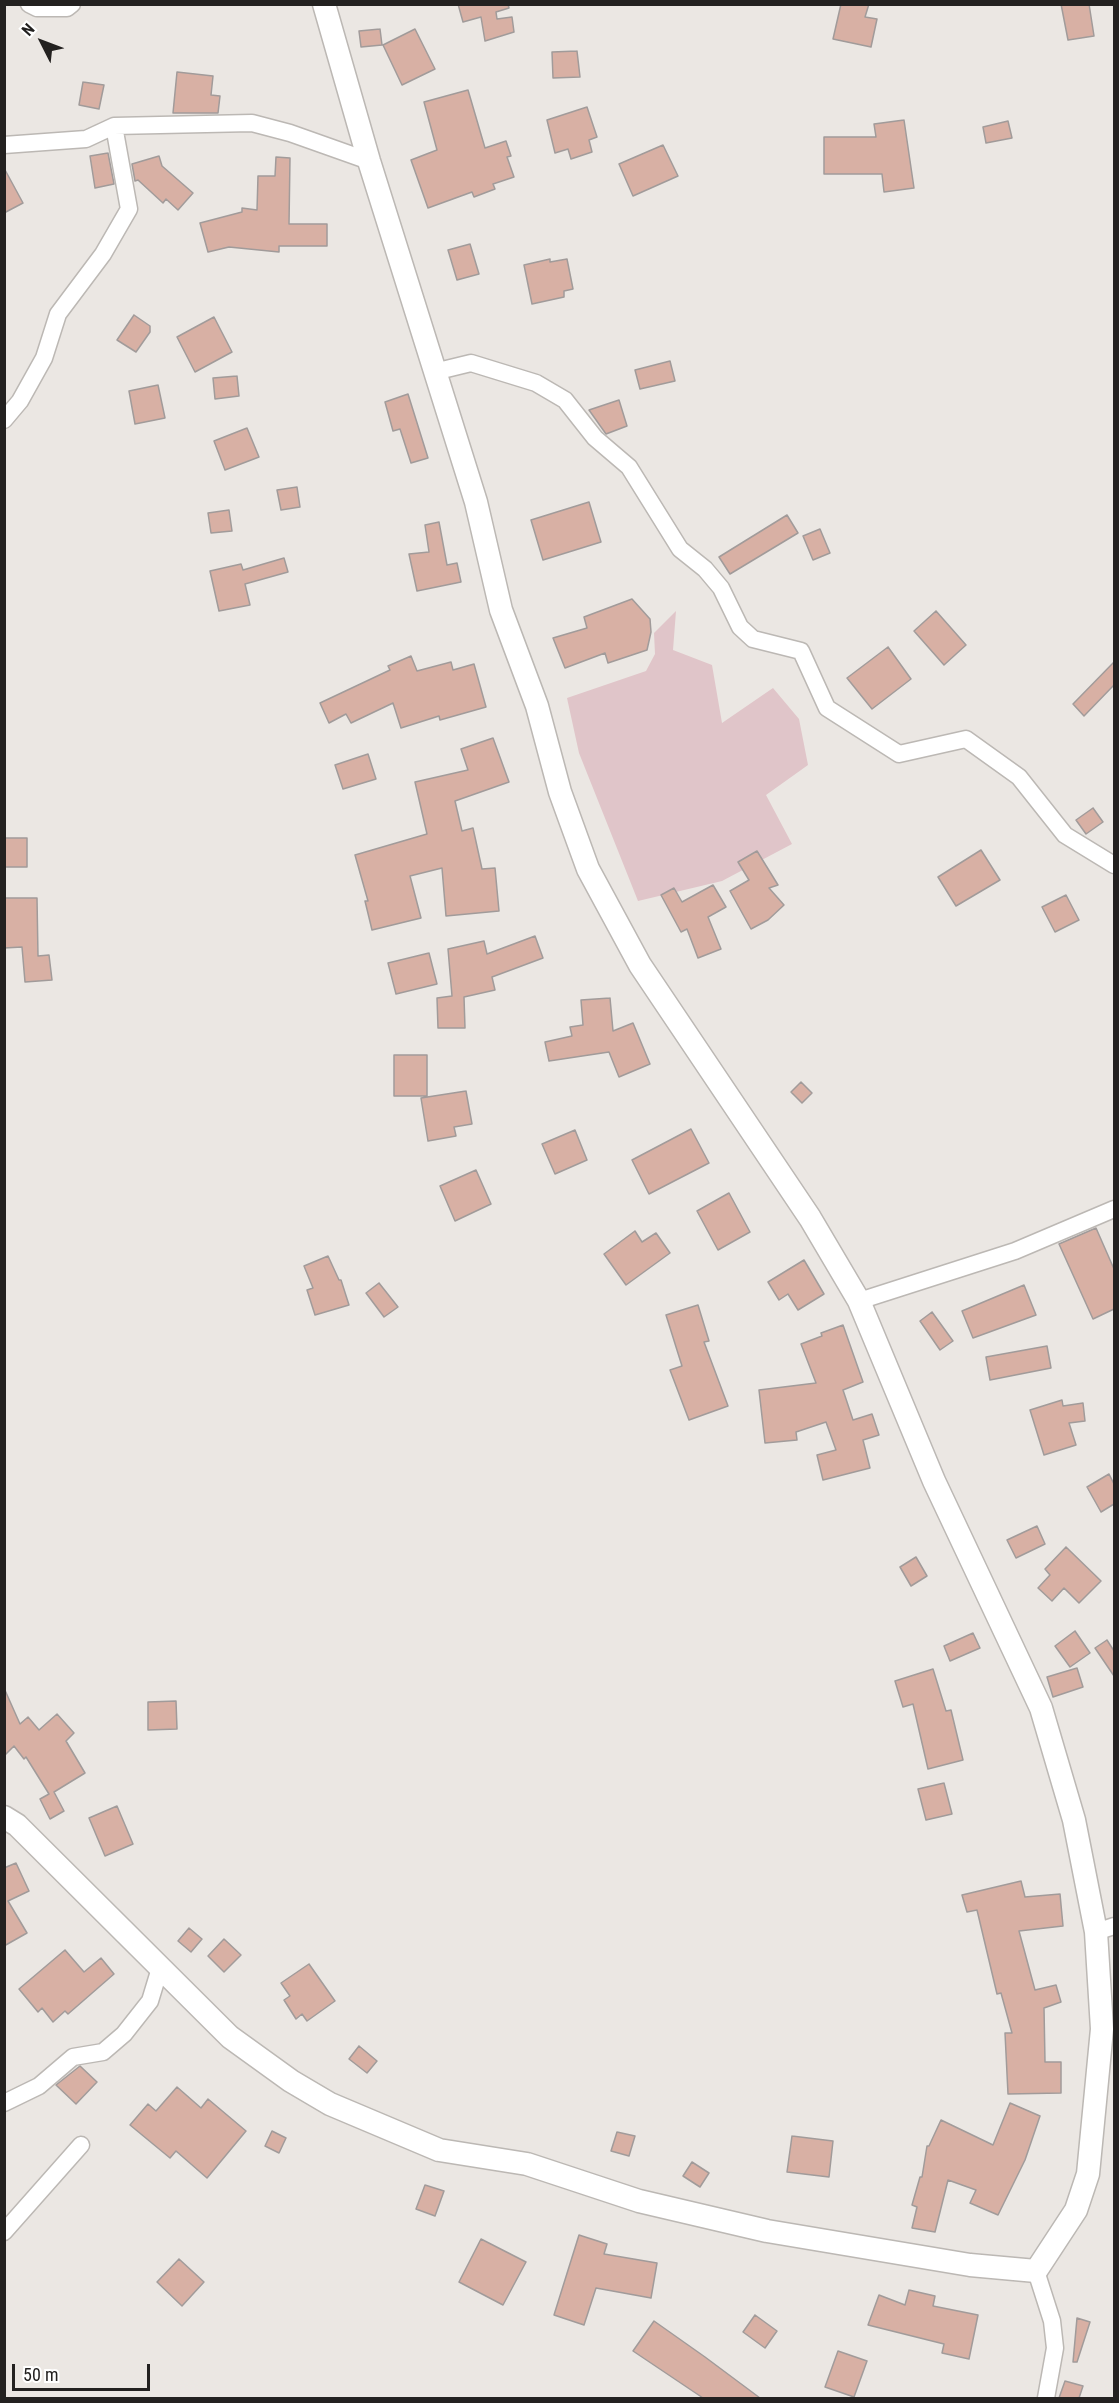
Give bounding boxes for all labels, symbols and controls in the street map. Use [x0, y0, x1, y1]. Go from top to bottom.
north arrow [12, 12, 72, 72]
text: N [18, 20, 39, 40]
scale bar [15, 2352, 153, 2390]
text: 50 m [23, 2364, 58, 2385]

